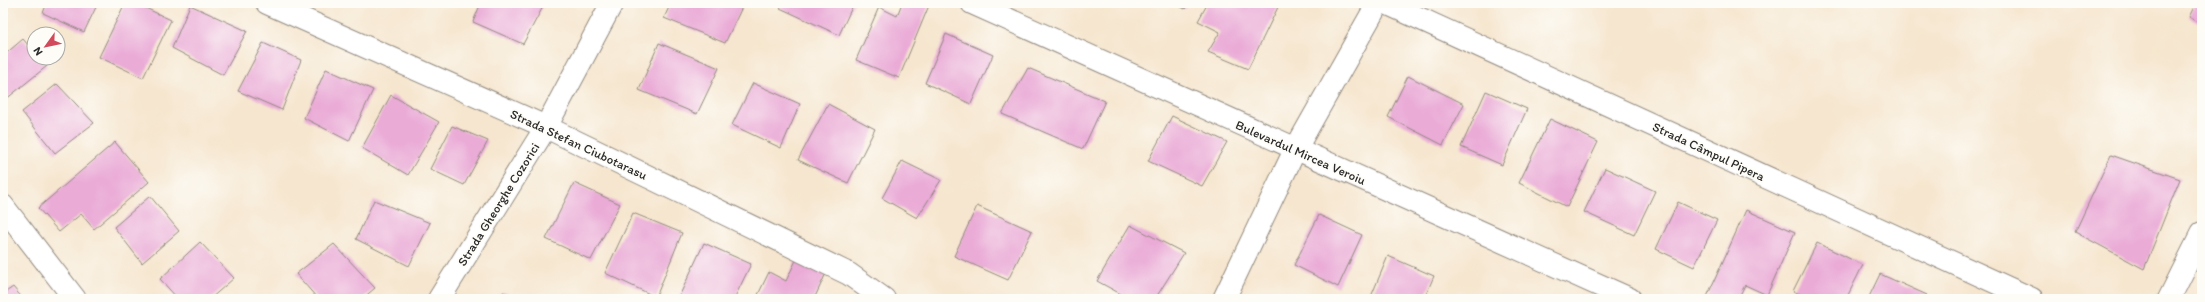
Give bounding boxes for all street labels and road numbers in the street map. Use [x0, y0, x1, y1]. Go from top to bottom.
street label: Strada Stefan Ciubotarasu [508, 106, 650, 183]
street label: Bulevardul Mircea Veroiu [1233, 117, 1368, 188]
street label: Strada Câmpul Pipera [1650, 119, 1767, 184]
street label: Strada Gheorghe Cozorici [454, 140, 542, 269]

